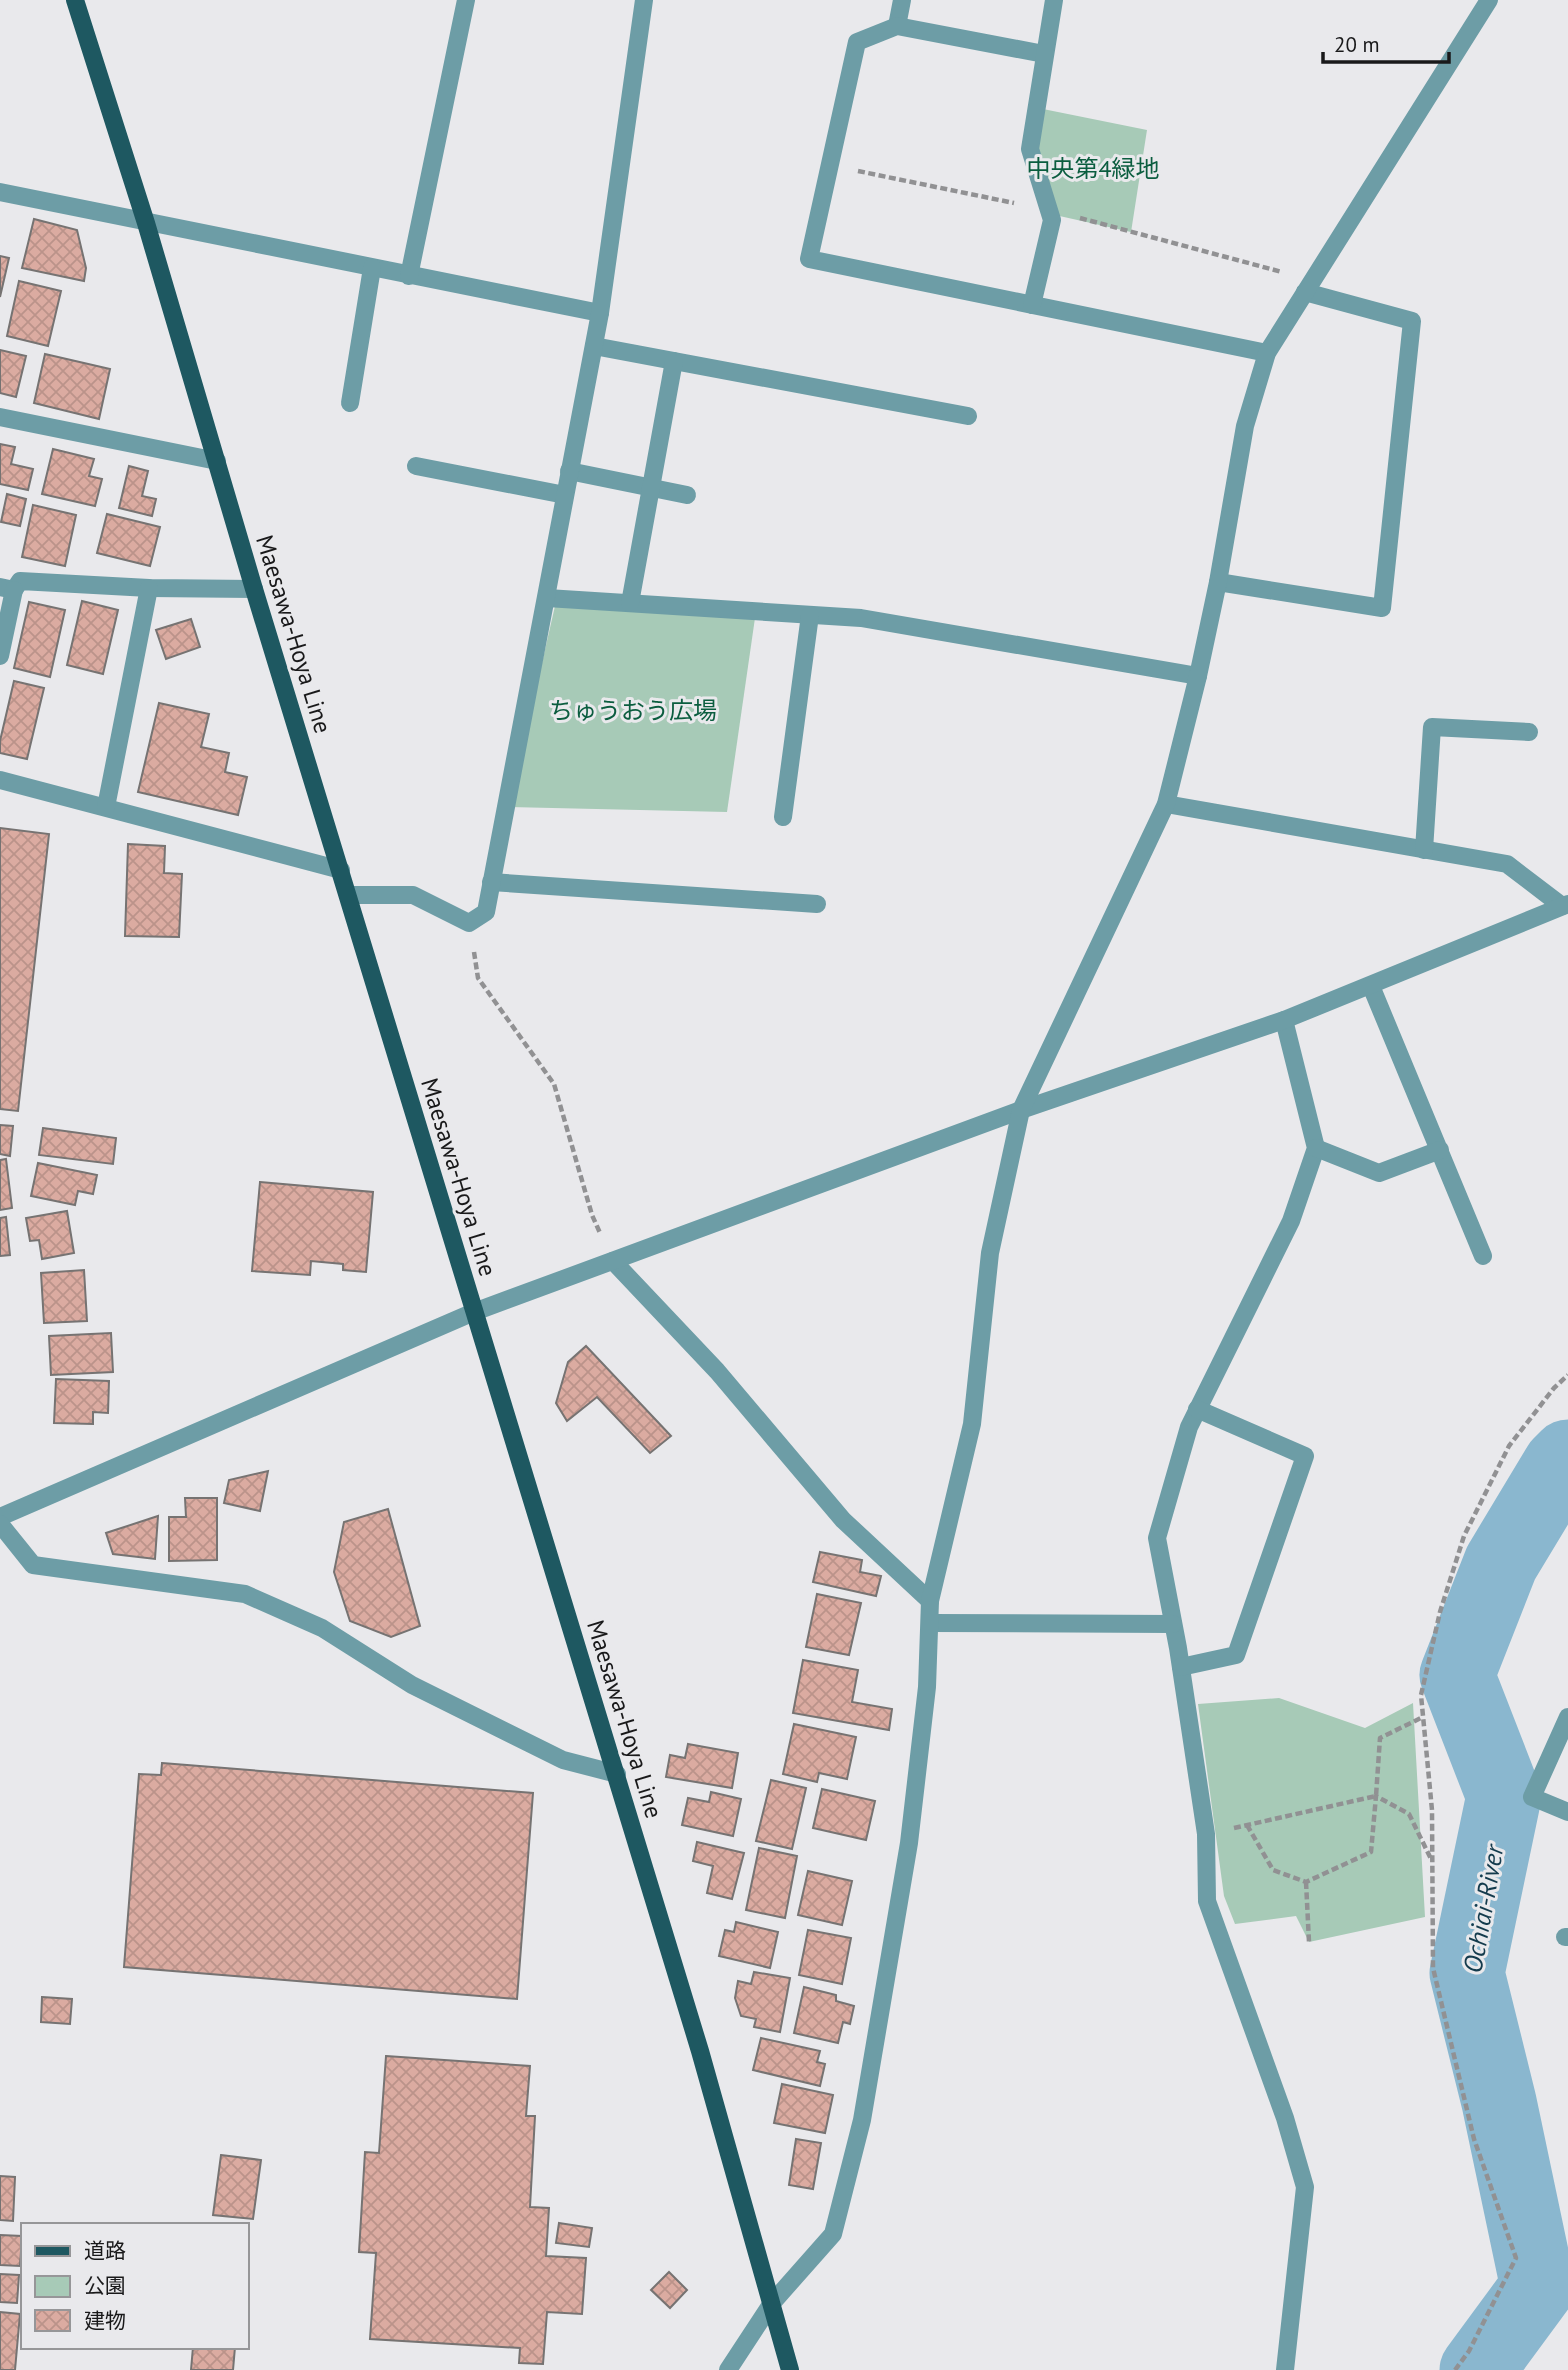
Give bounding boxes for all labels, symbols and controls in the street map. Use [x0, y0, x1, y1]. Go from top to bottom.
scale bar [1323, 21, 1449, 65]
text: 20 m [1334, 31, 1380, 58]
park label: 中央第4緑地 [1026, 153, 1160, 184]
street label: Maesawa-Hoya Line [249, 531, 339, 737]
park label: ちゅうおう広場 [549, 695, 717, 726]
street label: Maesawa-Hoya Line [414, 1074, 504, 1280]
street label: Maesawa-Hoya Line [580, 1616, 670, 1822]
water label: Ochiai-River [1456, 1841, 1511, 1976]
legend [21, 2223, 248, 2349]
text: 道路 [84, 2237, 126, 2264]
text: 公園 [84, 2272, 126, 2299]
text: 建物 [84, 2307, 126, 2334]

